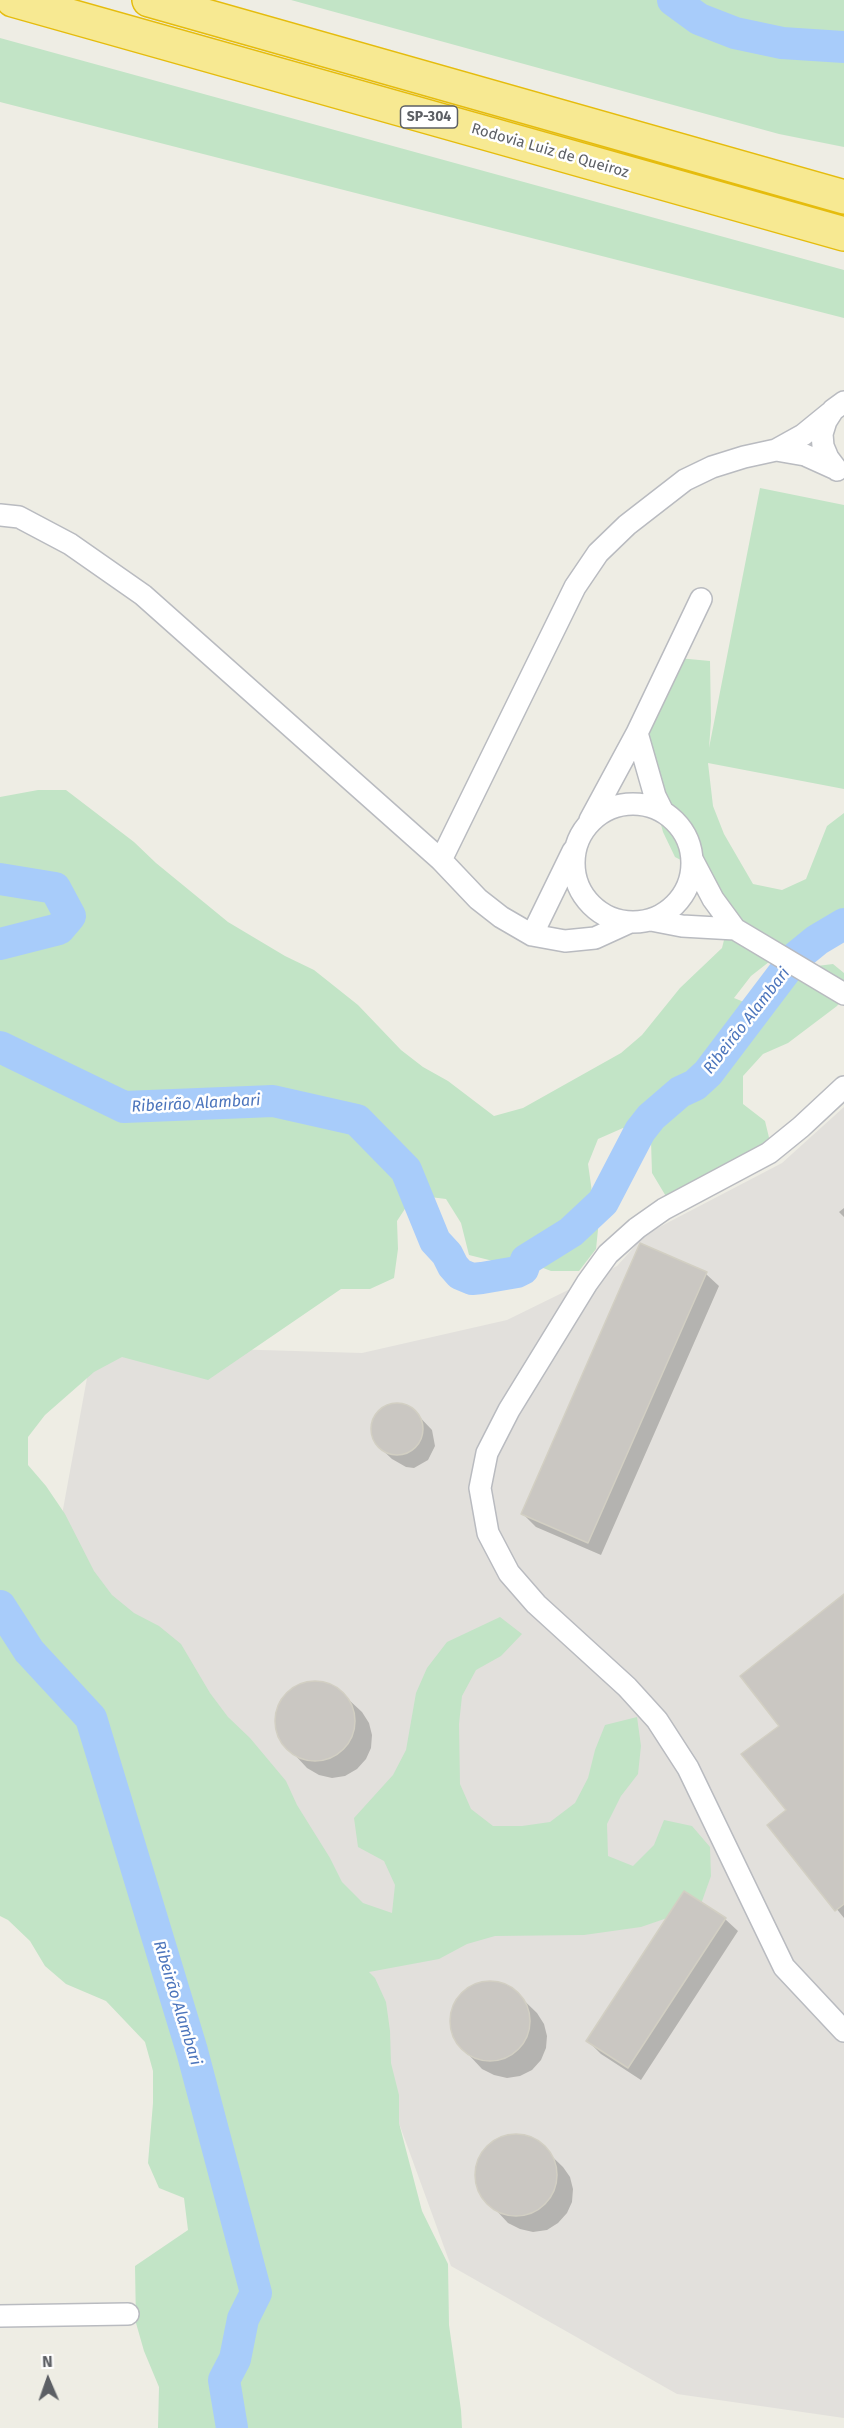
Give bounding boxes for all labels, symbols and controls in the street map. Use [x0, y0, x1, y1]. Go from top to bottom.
road number: SP-304 [400, 106, 458, 128]
street label: Rodovia Luiz de Queiroz [469, 120, 631, 182]
water label: Ribeirão Alambari [700, 964, 794, 1078]
water label: Ribeirão Alambari [131, 1091, 261, 1117]
water label: Ribeirão Alambari [149, 1938, 205, 2068]
north arrow [18, 2350, 78, 2410]
text: N [42, 2352, 53, 2371]

